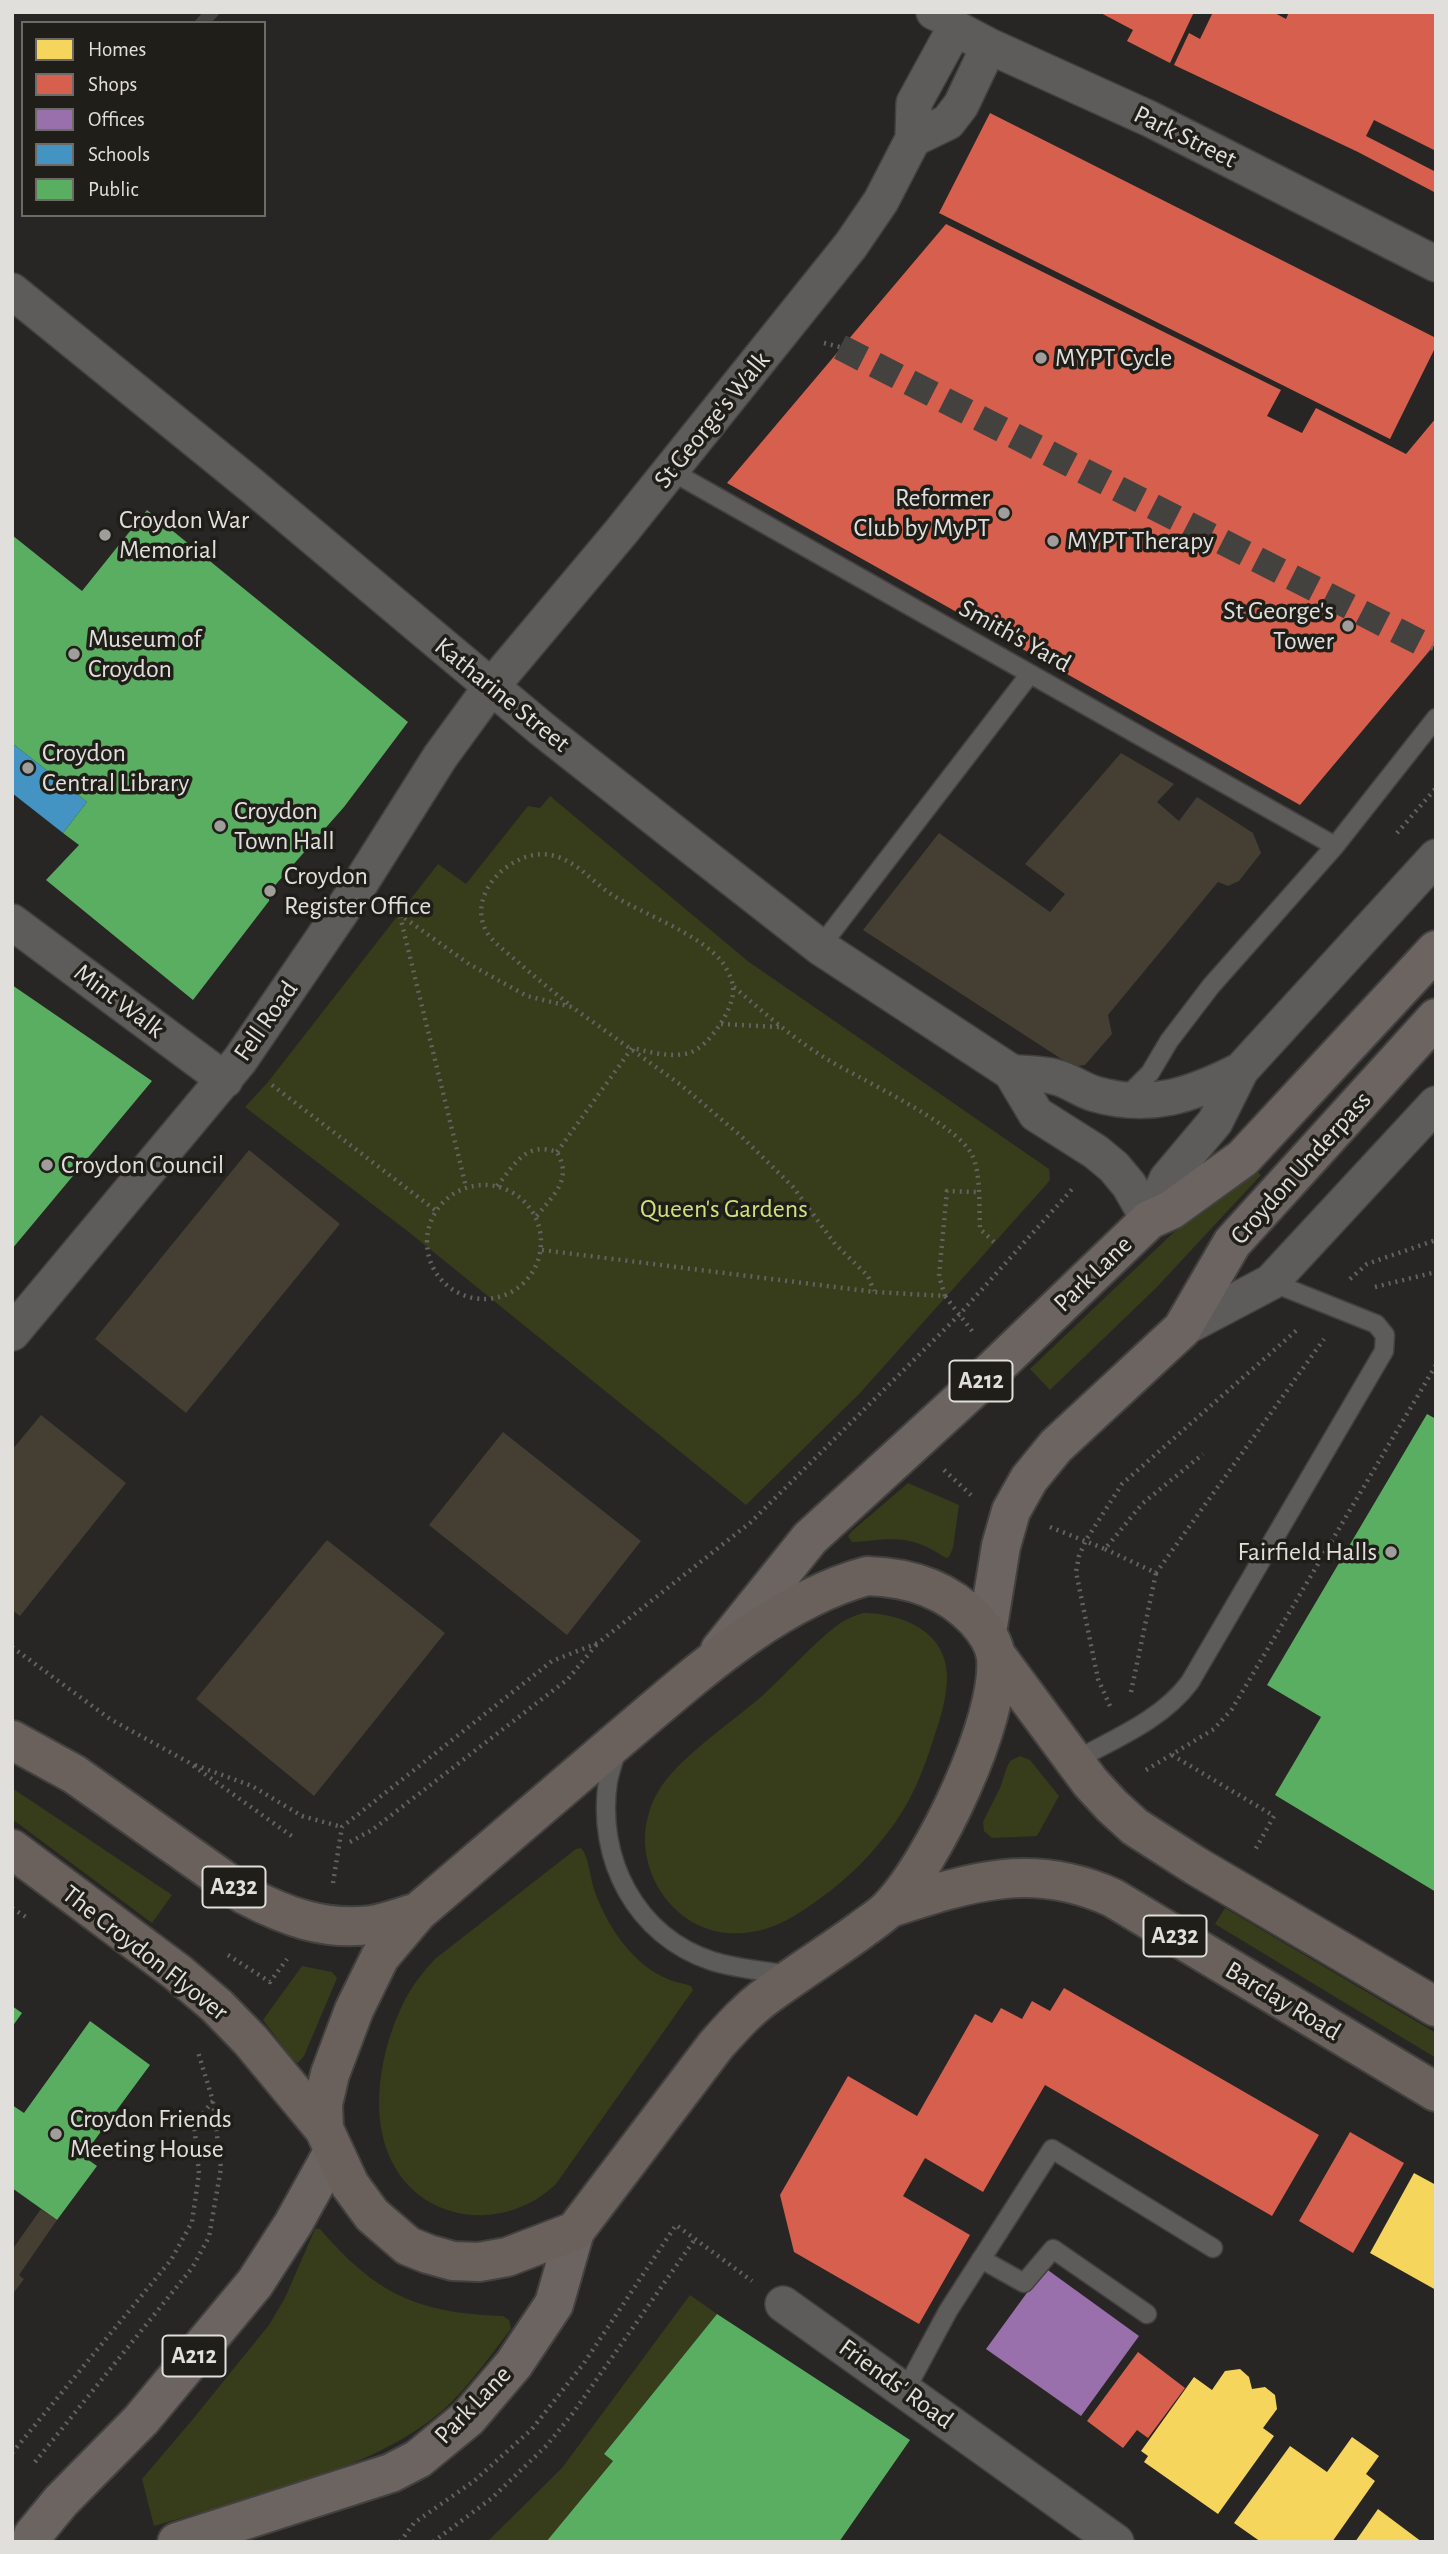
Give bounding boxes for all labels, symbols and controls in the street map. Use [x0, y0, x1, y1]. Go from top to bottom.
legend [21, 21, 266, 217]
text: Homes [88, 39, 146, 60]
text: Shops [88, 74, 137, 95]
street label: Park Street [1129, 99, 1241, 175]
text: Offices [88, 109, 145, 130]
text: Schools [88, 144, 150, 165]
text: Public [88, 179, 138, 200]
place label: MYPT Cycle [1055, 342, 1172, 374]
street label: St George's Walk [647, 345, 777, 495]
marker: MYPT Cycle [1033, 350, 1049, 366]
place label: Reformer Club by MyPT [853, 482, 990, 544]
place label: Croydon War Memorial [119, 504, 249, 566]
marker: Reformer Club by MyPT [996, 505, 1012, 521]
place label: MYPT Therapy [1067, 525, 1214, 557]
marker: Croydon War Memorial [97, 527, 113, 543]
marker: MYPT Therapy [1045, 533, 1061, 549]
street label: Smith's Yard [954, 593, 1076, 679]
place label: St George's Tower [1223, 595, 1334, 656]
marker: St George's Tower [1340, 618, 1356, 634]
place label: Museum of Croydon [88, 623, 201, 684]
street label: Katharine Street [428, 631, 576, 759]
marker: Museum of Croydon [66, 646, 82, 662]
place label: Croydon Central Library [42, 737, 189, 798]
marker: Croydon Central Library [20, 760, 36, 776]
place label: Croydon Town Hall [234, 795, 335, 856]
marker: Croydon Town Hall [212, 818, 228, 834]
place label: Croydon Register Office [284, 860, 431, 922]
marker: Croydon Register Office [262, 883, 278, 899]
street label: Mint Walk [68, 957, 170, 1045]
street label: Fell Road [227, 975, 305, 1067]
street label: Croydon Underpass [1224, 1085, 1378, 1251]
place label: Croydon Council [61, 1149, 224, 1181]
marker: Croydon Council [39, 1157, 55, 1173]
park label: Queen's Gardens [640, 1193, 808, 1225]
street label: Park Lane [1047, 1229, 1139, 1319]
road number: A212 [950, 1360, 1012, 1401]
place label: Fairfield Halls [1237, 1536, 1377, 1568]
marker: Fairfield Halls [1383, 1544, 1399, 1560]
road number: A232 [202, 1866, 266, 1908]
street label: The Croydon Flyover [56, 1878, 234, 2028]
road number: A232 [1144, 1915, 1206, 1956]
street label: Barclay Road [1220, 1954, 1346, 2048]
place label: Croydon Friends Meeting House [70, 2103, 232, 2164]
marker: Croydon Friends Meeting House [48, 2126, 64, 2142]
street label: Friends' Road [833, 2332, 959, 2436]
road number: A212 [162, 2336, 226, 2376]
street label: Park Lane [428, 2359, 518, 2451]

